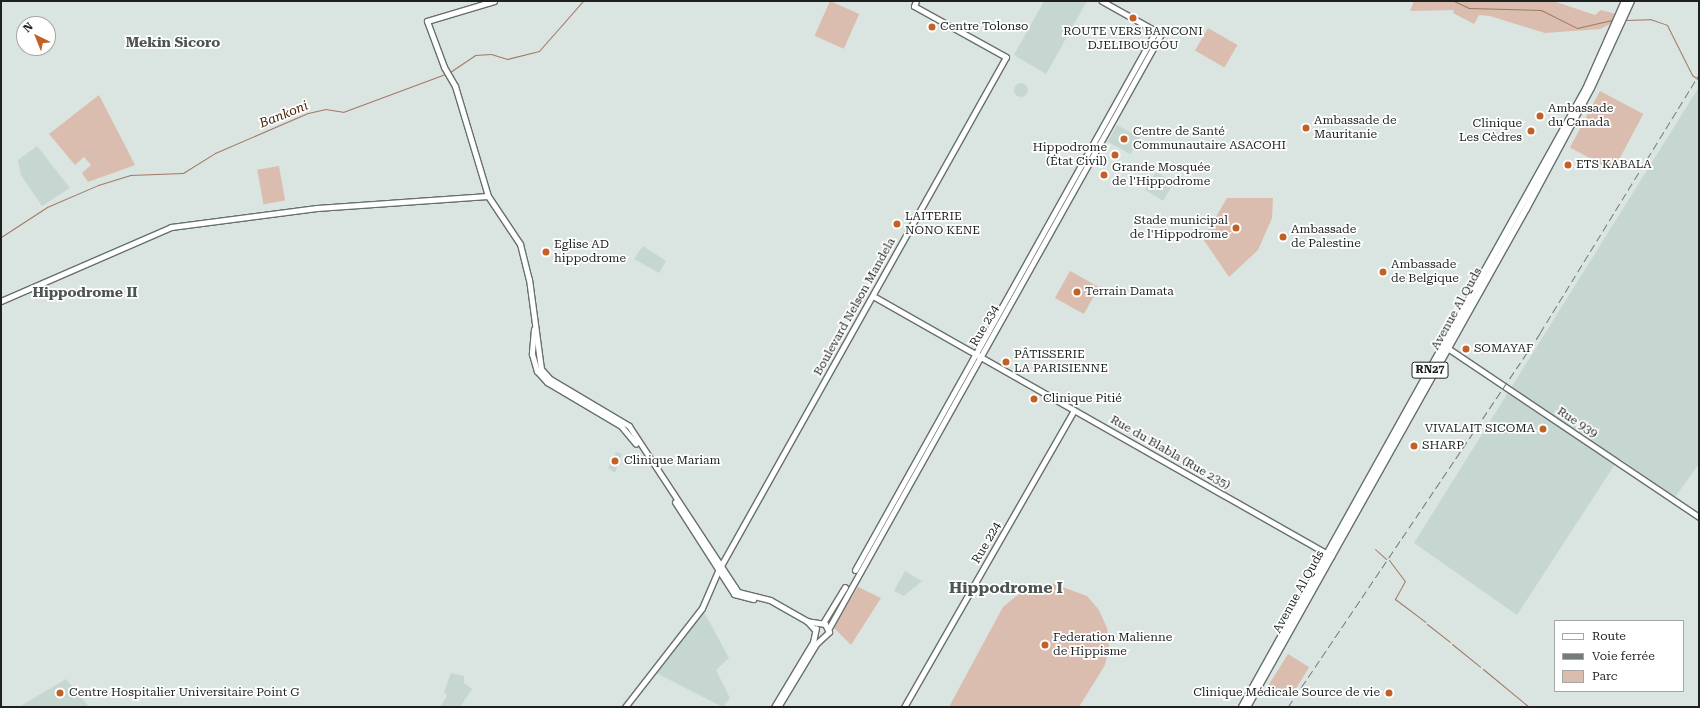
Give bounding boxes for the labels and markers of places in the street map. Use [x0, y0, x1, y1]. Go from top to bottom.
marker: ROUTE VERS BANCONI DJELIBOUGOU [1128, 13, 1138, 23]
place label: Centre Tolonso [940, 20, 1028, 34]
marker: Centre Tolonso [927, 22, 937, 32]
place label: ROUTE VERS BANCONI DJELIBOUGOU [1063, 25, 1203, 53]
place label: Ambassade du Canada [1548, 102, 1613, 130]
marker: Ambassade du Canada [1535, 111, 1545, 121]
place label: Ambassade de Mauritanie [1314, 114, 1397, 142]
place label: Clinique Les Cèdres [1459, 117, 1522, 145]
marker: Ambassade de Mauritanie [1301, 123, 1311, 133]
place label: Centre de Santé Communautaire ASACOHI [1133, 125, 1286, 153]
marker: Clinique Les Cèdres [1525, 125, 1537, 137]
marker: Centre de Santé Communautaire ASACOHI [1118, 133, 1130, 145]
place label: Hippodrome (État Civil) [1033, 141, 1107, 169]
marker: Hippodrome (État Civil) [1110, 150, 1120, 160]
place label: ETS KABALA [1576, 158, 1652, 172]
marker: ETS KABALA [1563, 160, 1573, 170]
place label: Grande Mosquée de l'Hippodrome [1112, 161, 1210, 189]
marker: Grande Mosquée de l'Hippodrome [1099, 170, 1109, 180]
place label: LAITERIE NONO KENE [905, 210, 980, 238]
place label: Stade municipal de l'Hippodrome [1130, 214, 1228, 242]
marker: LAITERIE NONO KENE [892, 219, 902, 229]
marker: Stade municipal de l'Hippodrome [1231, 223, 1241, 233]
place label: Ambassade de Palestine [1291, 223, 1361, 251]
marker: Ambassade de Palestine [1278, 232, 1288, 242]
place label: Eglise AD hippodrome [554, 238, 626, 266]
marker: Eglise AD hippodrome [541, 247, 551, 257]
place label: Ambassade de Belgique [1391, 258, 1459, 286]
marker: Ambassade de Belgique [1378, 267, 1388, 277]
place label: Terrain Damata [1085, 285, 1174, 299]
marker: Terrain Damata [1072, 287, 1082, 297]
place label: SOMAYAF [1474, 342, 1533, 356]
marker: SOMAYAF [1461, 344, 1471, 354]
place label: PÂTISSERIE LA PARISIENNE [1014, 348, 1108, 376]
marker: PÂTISSERIE LA PARISIENNE [1001, 357, 1011, 367]
place label: Clinique Pitié [1043, 392, 1122, 406]
marker: Clinique Pitié [1028, 393, 1040, 405]
place label: VIVALAIT SICOMA [1425, 422, 1535, 436]
marker: VIVALAIT SICOMA [1538, 424, 1548, 434]
place label: SHARP [1422, 439, 1464, 453]
marker: SHARP [1409, 441, 1419, 451]
place label: Clinique Mariam [624, 454, 720, 468]
marker: Clinique Mariam [609, 455, 621, 467]
place label: Federation Malienne de Hippisme [1053, 631, 1172, 659]
marker: Federation Malienne de Hippisme [1040, 640, 1050, 650]
place label: Centre Hospitalier Universitaire Point G [69, 686, 300, 700]
place label: Clinique Médicale Source de vie [1193, 686, 1380, 700]
marker: Centre Hospitalier Universitaire Point G [54, 687, 66, 699]
marker: Clinique Médicale Source de vie [1383, 687, 1395, 699]

